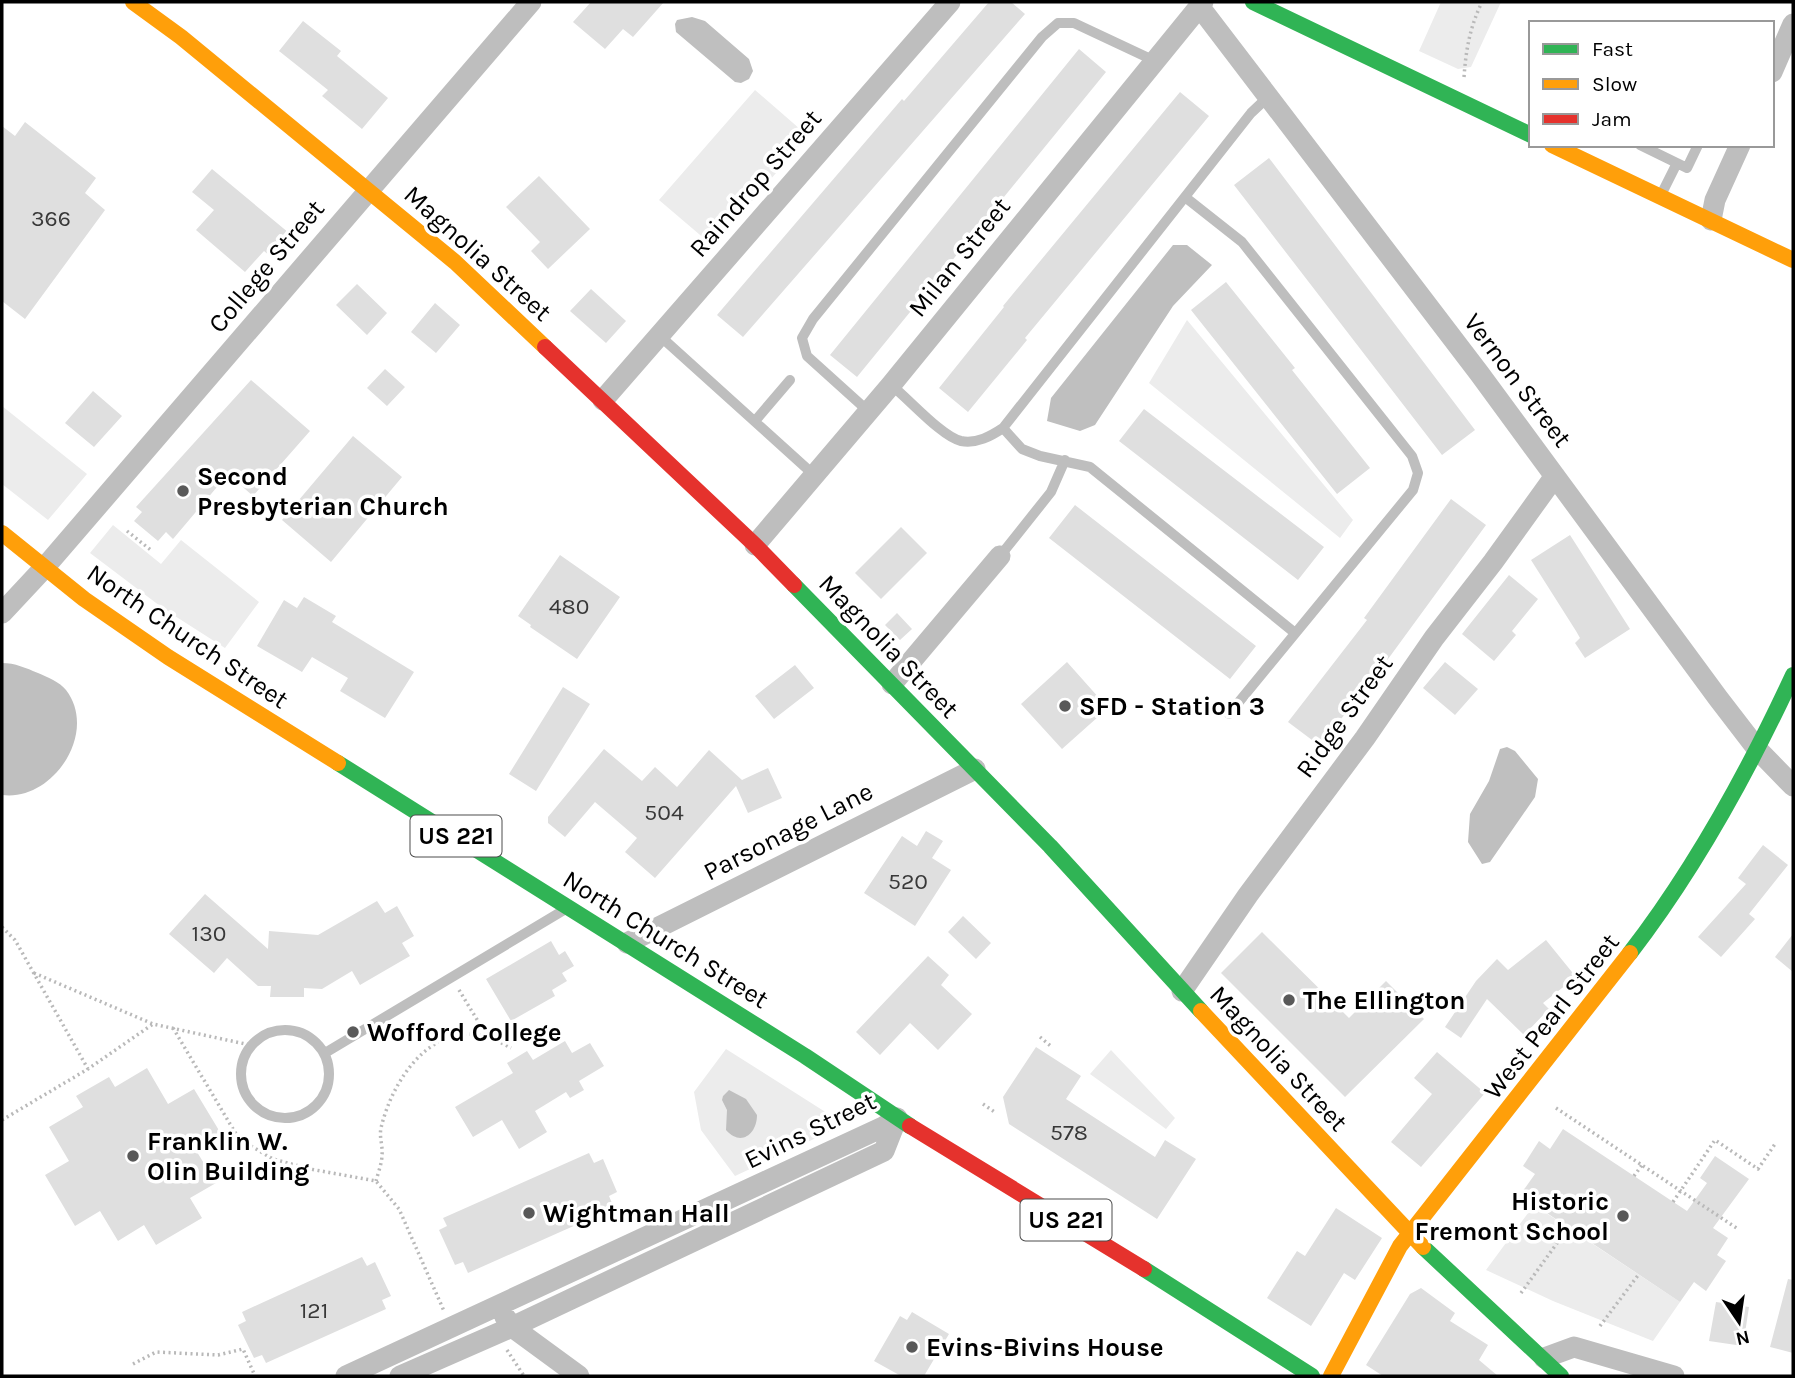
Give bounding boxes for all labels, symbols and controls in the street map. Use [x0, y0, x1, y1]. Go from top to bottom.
legend [1529, 21, 1774, 147]
text: Fast [1592, 37, 1633, 61]
text: Slow [1592, 72, 1637, 96]
street label: Raindrop Street [683, 103, 828, 263]
text: Jam [1592, 107, 1632, 131]
street label: Magnolia Street [398, 179, 558, 328]
street label: Milan Street [902, 191, 1017, 323]
street label: College Street [202, 194, 331, 339]
house number: 366 [31, 205, 71, 232]
street label: Vernon Street [1457, 307, 1578, 454]
place label: Second Presbyterian Church [197, 461, 449, 522]
marker: Second Presbyterian Church [175, 483, 191, 499]
street label: North Church Street [81, 557, 295, 715]
street label: Magnolia Street [812, 568, 965, 725]
house number: 480 [549, 593, 589, 620]
street label: Ridge Street [1289, 648, 1400, 784]
place label: SFD - Station 3 [1079, 691, 1265, 722]
marker: SFD - Station 3 [1057, 698, 1073, 714]
street label: Parsonage Lane [698, 775, 878, 887]
house number: 504 [644, 799, 684, 826]
road number: US 221 [410, 816, 502, 856]
street label: North Church Street [557, 864, 774, 1015]
house number: 520 [888, 868, 928, 895]
house number: 130 [192, 920, 226, 947]
street label: West Pearl Street [1477, 927, 1626, 1105]
street label: Magnolia Street [1203, 979, 1354, 1138]
place label: The Ellington [1303, 985, 1466, 1016]
marker: The Ellington [1281, 992, 1297, 1008]
place label: Wofford College [367, 1017, 562, 1048]
marker: Wofford College [345, 1024, 361, 1040]
street label: Evins Street [739, 1085, 881, 1176]
house number: 578 [1050, 1119, 1088, 1146]
place label: Franklin W. Olin Building [147, 1126, 309, 1187]
marker: Franklin W. Olin Building [125, 1148, 141, 1164]
place label: Historic Fremont School [1414, 1186, 1609, 1247]
place label: Wightman Hall [543, 1198, 730, 1229]
road number: US 221 [1020, 1200, 1112, 1240]
marker: Wightman Hall [521, 1205, 537, 1221]
marker: Historic Fremont School [1615, 1208, 1631, 1224]
north arrow [1704, 1287, 1774, 1357]
house number: 121 [300, 1297, 328, 1324]
text: N [1733, 1325, 1752, 1350]
place label: Evins-Bivins House [926, 1332, 1164, 1363]
marker: Evins-Bivins House [904, 1339, 920, 1355]

